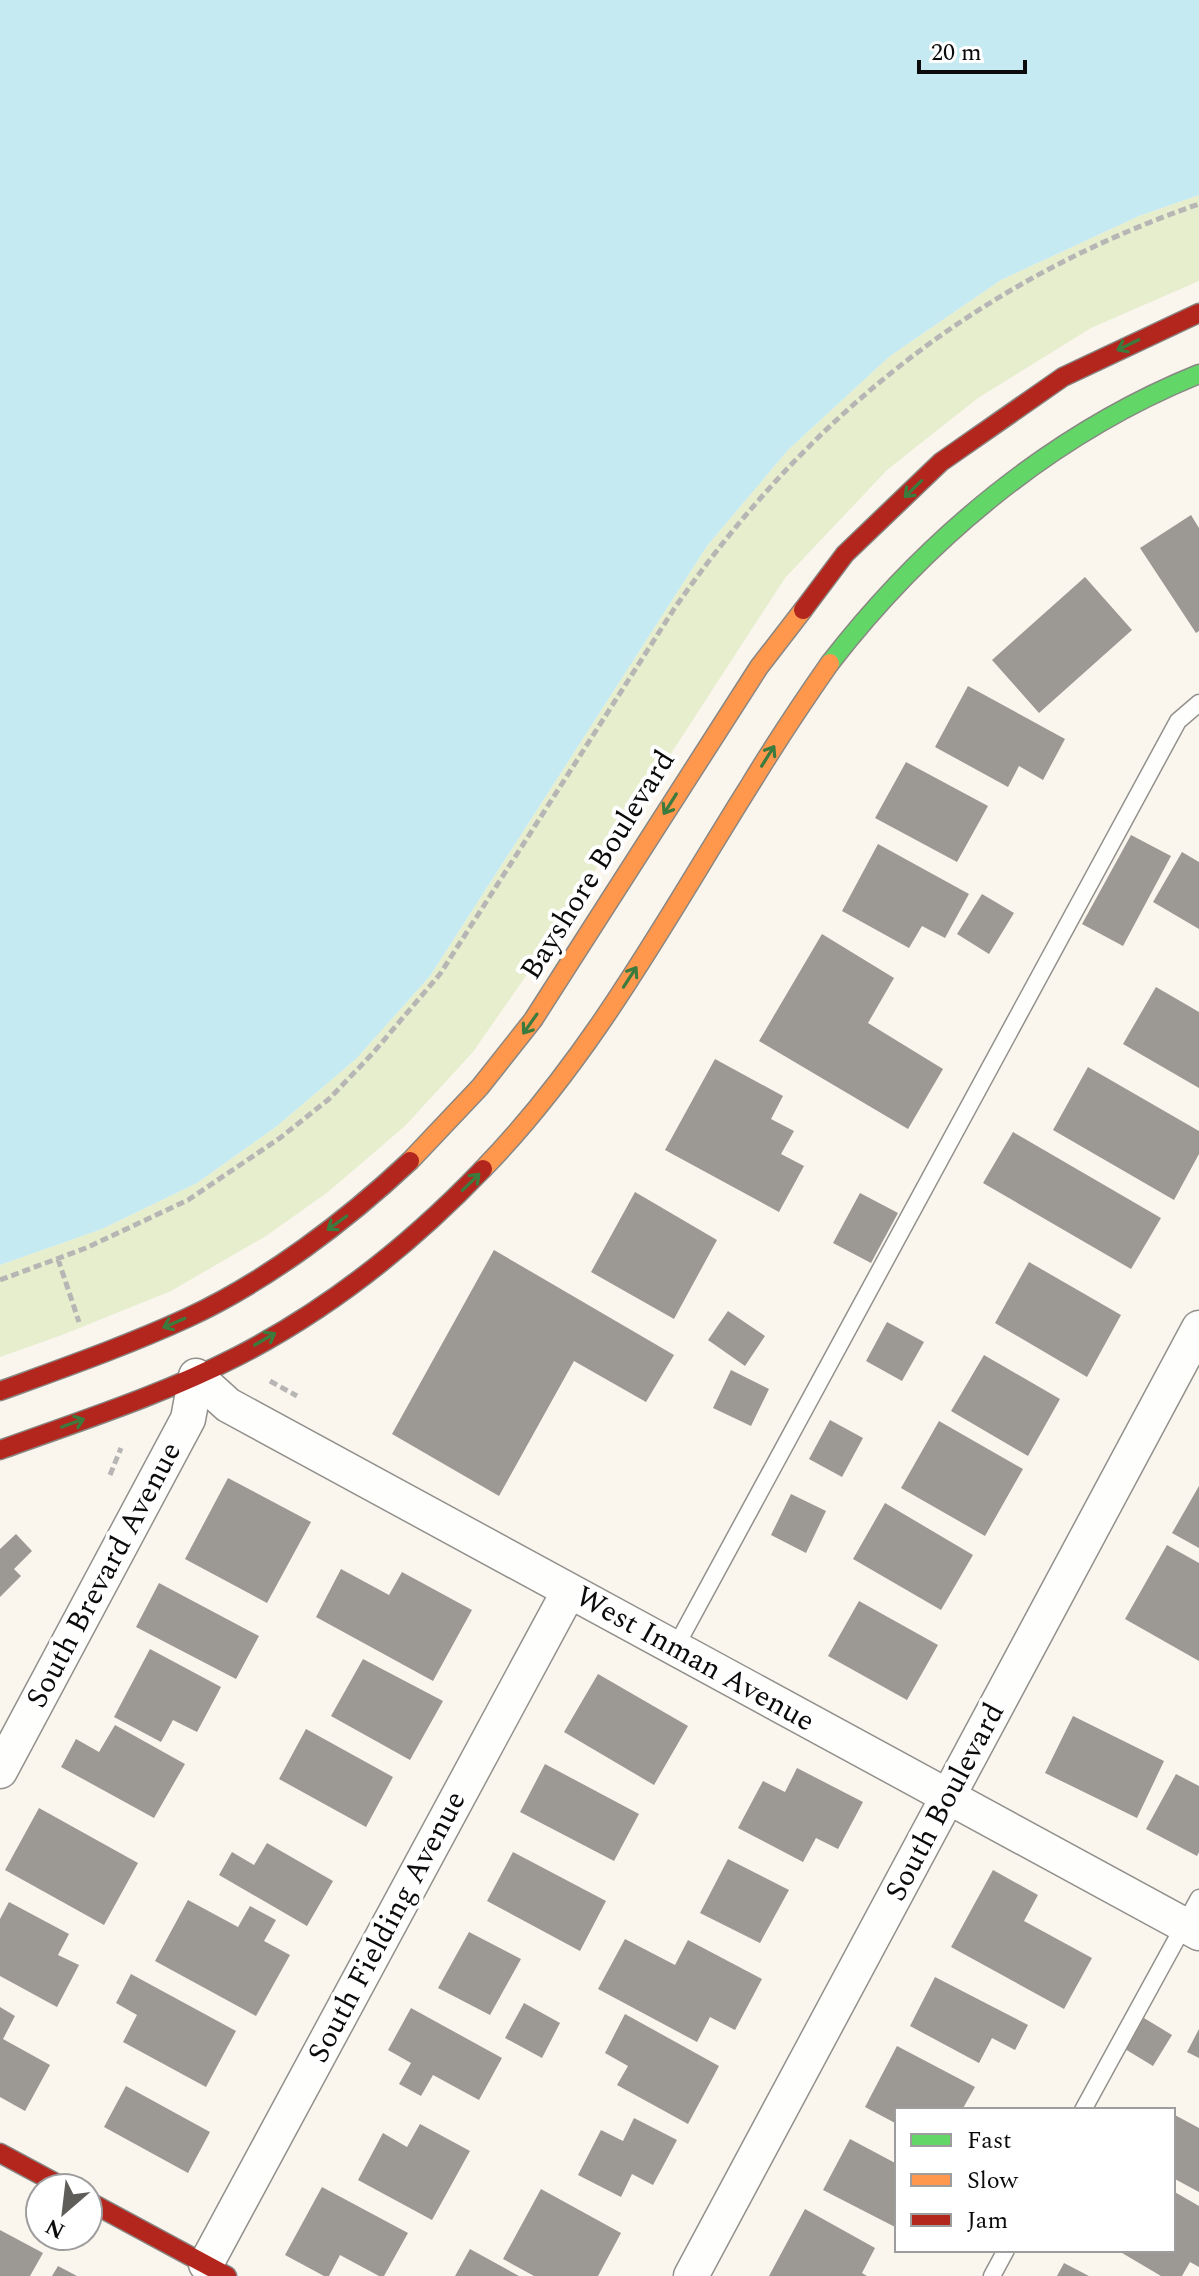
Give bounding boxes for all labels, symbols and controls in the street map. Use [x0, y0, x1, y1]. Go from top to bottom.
scale bar [919, 24, 1025, 74]
text: 20 m [931, 35, 982, 71]
one-way arrow [1116, 338, 1140, 353]
one-way arrow [904, 479, 923, 498]
street label: Bayshore Boulevard [509, 741, 687, 989]
one-way arrow [760, 746, 776, 768]
one-way arrow [662, 793, 678, 815]
one-way arrow [623, 966, 639, 989]
one-way arrow [522, 1012, 538, 1034]
one-way arrow [461, 1172, 481, 1191]
one-way arrow [327, 1215, 349, 1231]
one-way arrow [162, 1317, 187, 1331]
one-way arrow [253, 1331, 276, 1347]
one-way arrow [60, 1415, 85, 1429]
street label: South Brevard Avenue [14, 1434, 194, 1716]
street label: West Inman Avenue [567, 1574, 823, 1744]
street label: South Boulevard [873, 1694, 1017, 1910]
street label: South Fielding Avenue [296, 1783, 478, 2071]
legend [895, 2108, 1175, 2252]
text: Fast [967, 2123, 1012, 2159]
text: Slow [967, 2163, 1019, 2199]
north arrow [24, 2172, 104, 2252]
text: Jam [967, 2203, 1008, 2239]
text: N [40, 2210, 71, 2247]

